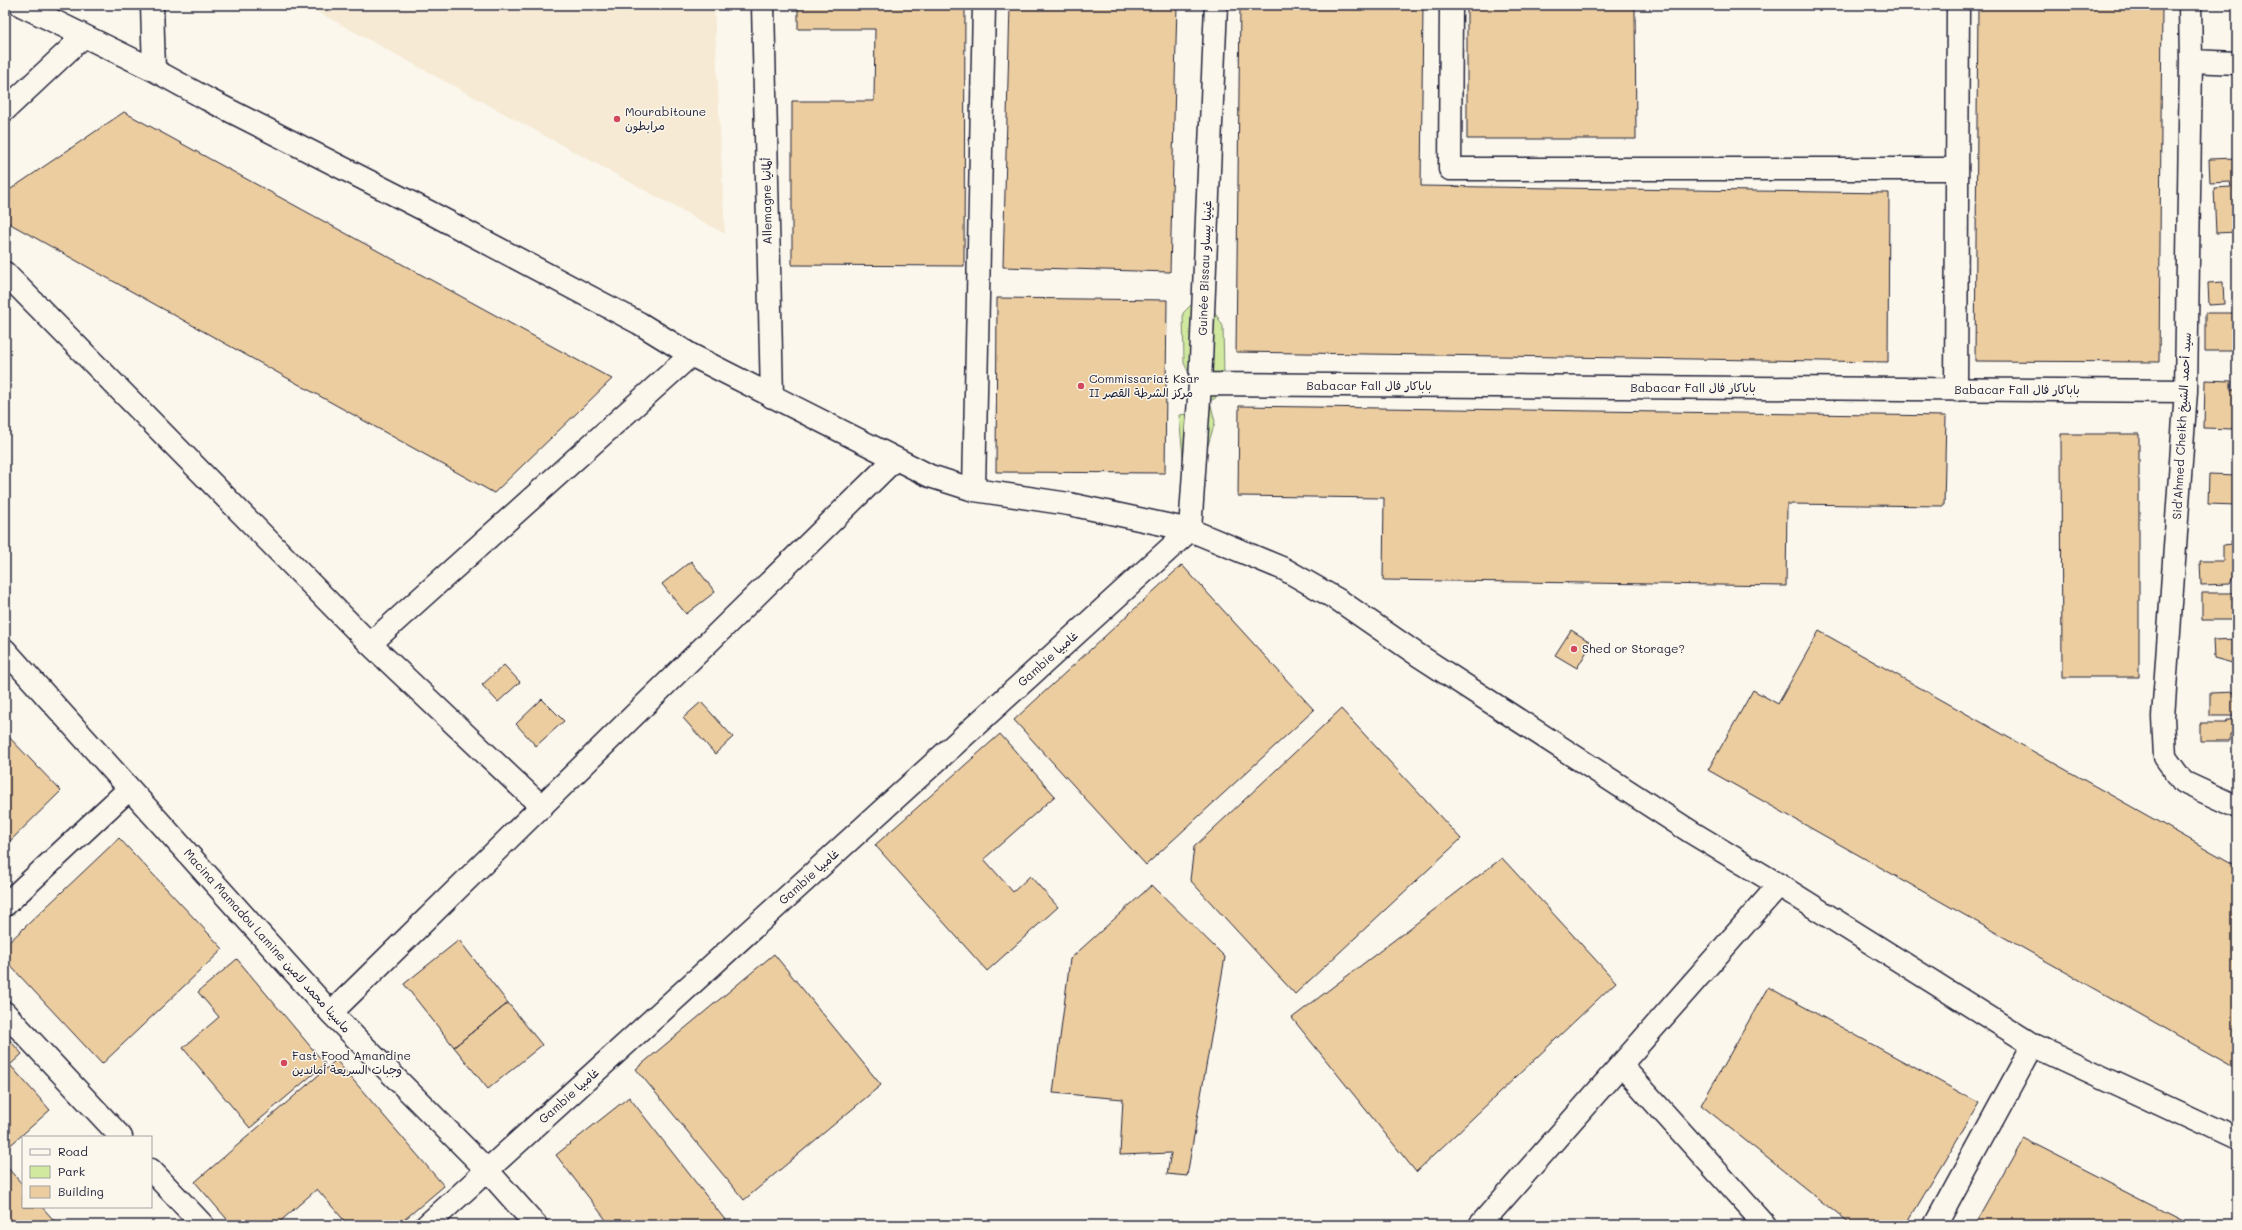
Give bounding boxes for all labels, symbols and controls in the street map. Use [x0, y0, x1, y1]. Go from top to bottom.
place label: Mourabitoune مرابطون [625, 103, 706, 134]
marker: Mourabitoune مرابطون [612, 114, 622, 124]
street label: Allemagne ألمانيا [757, 157, 775, 245]
street label: Guinée Bissau غينيا بيساو [1194, 200, 1215, 336]
street label: Sid'Ahmed Cheikh سيد أحمد الشيخ [2168, 332, 2196, 520]
place label: Commissariat Ksar II مركز الشرطة القصر [1089, 370, 1200, 400]
street label: Babacar Fall باباكار فال [1306, 377, 1432, 394]
street label: Babacar Fall باباكار فال [1630, 379, 1756, 396]
marker: Commissariat Ksar II مركز الشرطة القصر [1076, 381, 1086, 391]
street label: Babacar Fall باباكار فال [1954, 381, 2080, 398]
street label: Gambie غامبيا [1014, 627, 1082, 690]
place label: Shed or Storage? [1582, 640, 1685, 656]
marker: Shed or Storage? [1569, 644, 1579, 654]
street label: Macina Mamadou Lamine ماسينا محمد لامين [181, 845, 355, 1036]
street label: Gambie غامبيا [775, 845, 843, 908]
place label: Fast Food Amandine وجبات السريعة أماندين [292, 1047, 411, 1078]
marker: Fast Food Amandine وجبات السريعة أماندين [279, 1058, 289, 1068]
street label: Gambie غامبيا [535, 1064, 603, 1127]
legend [22, 1136, 152, 1208]
text: Road [58, 1143, 88, 1159]
text: Park [58, 1163, 85, 1179]
text: Building [58, 1183, 104, 1199]

